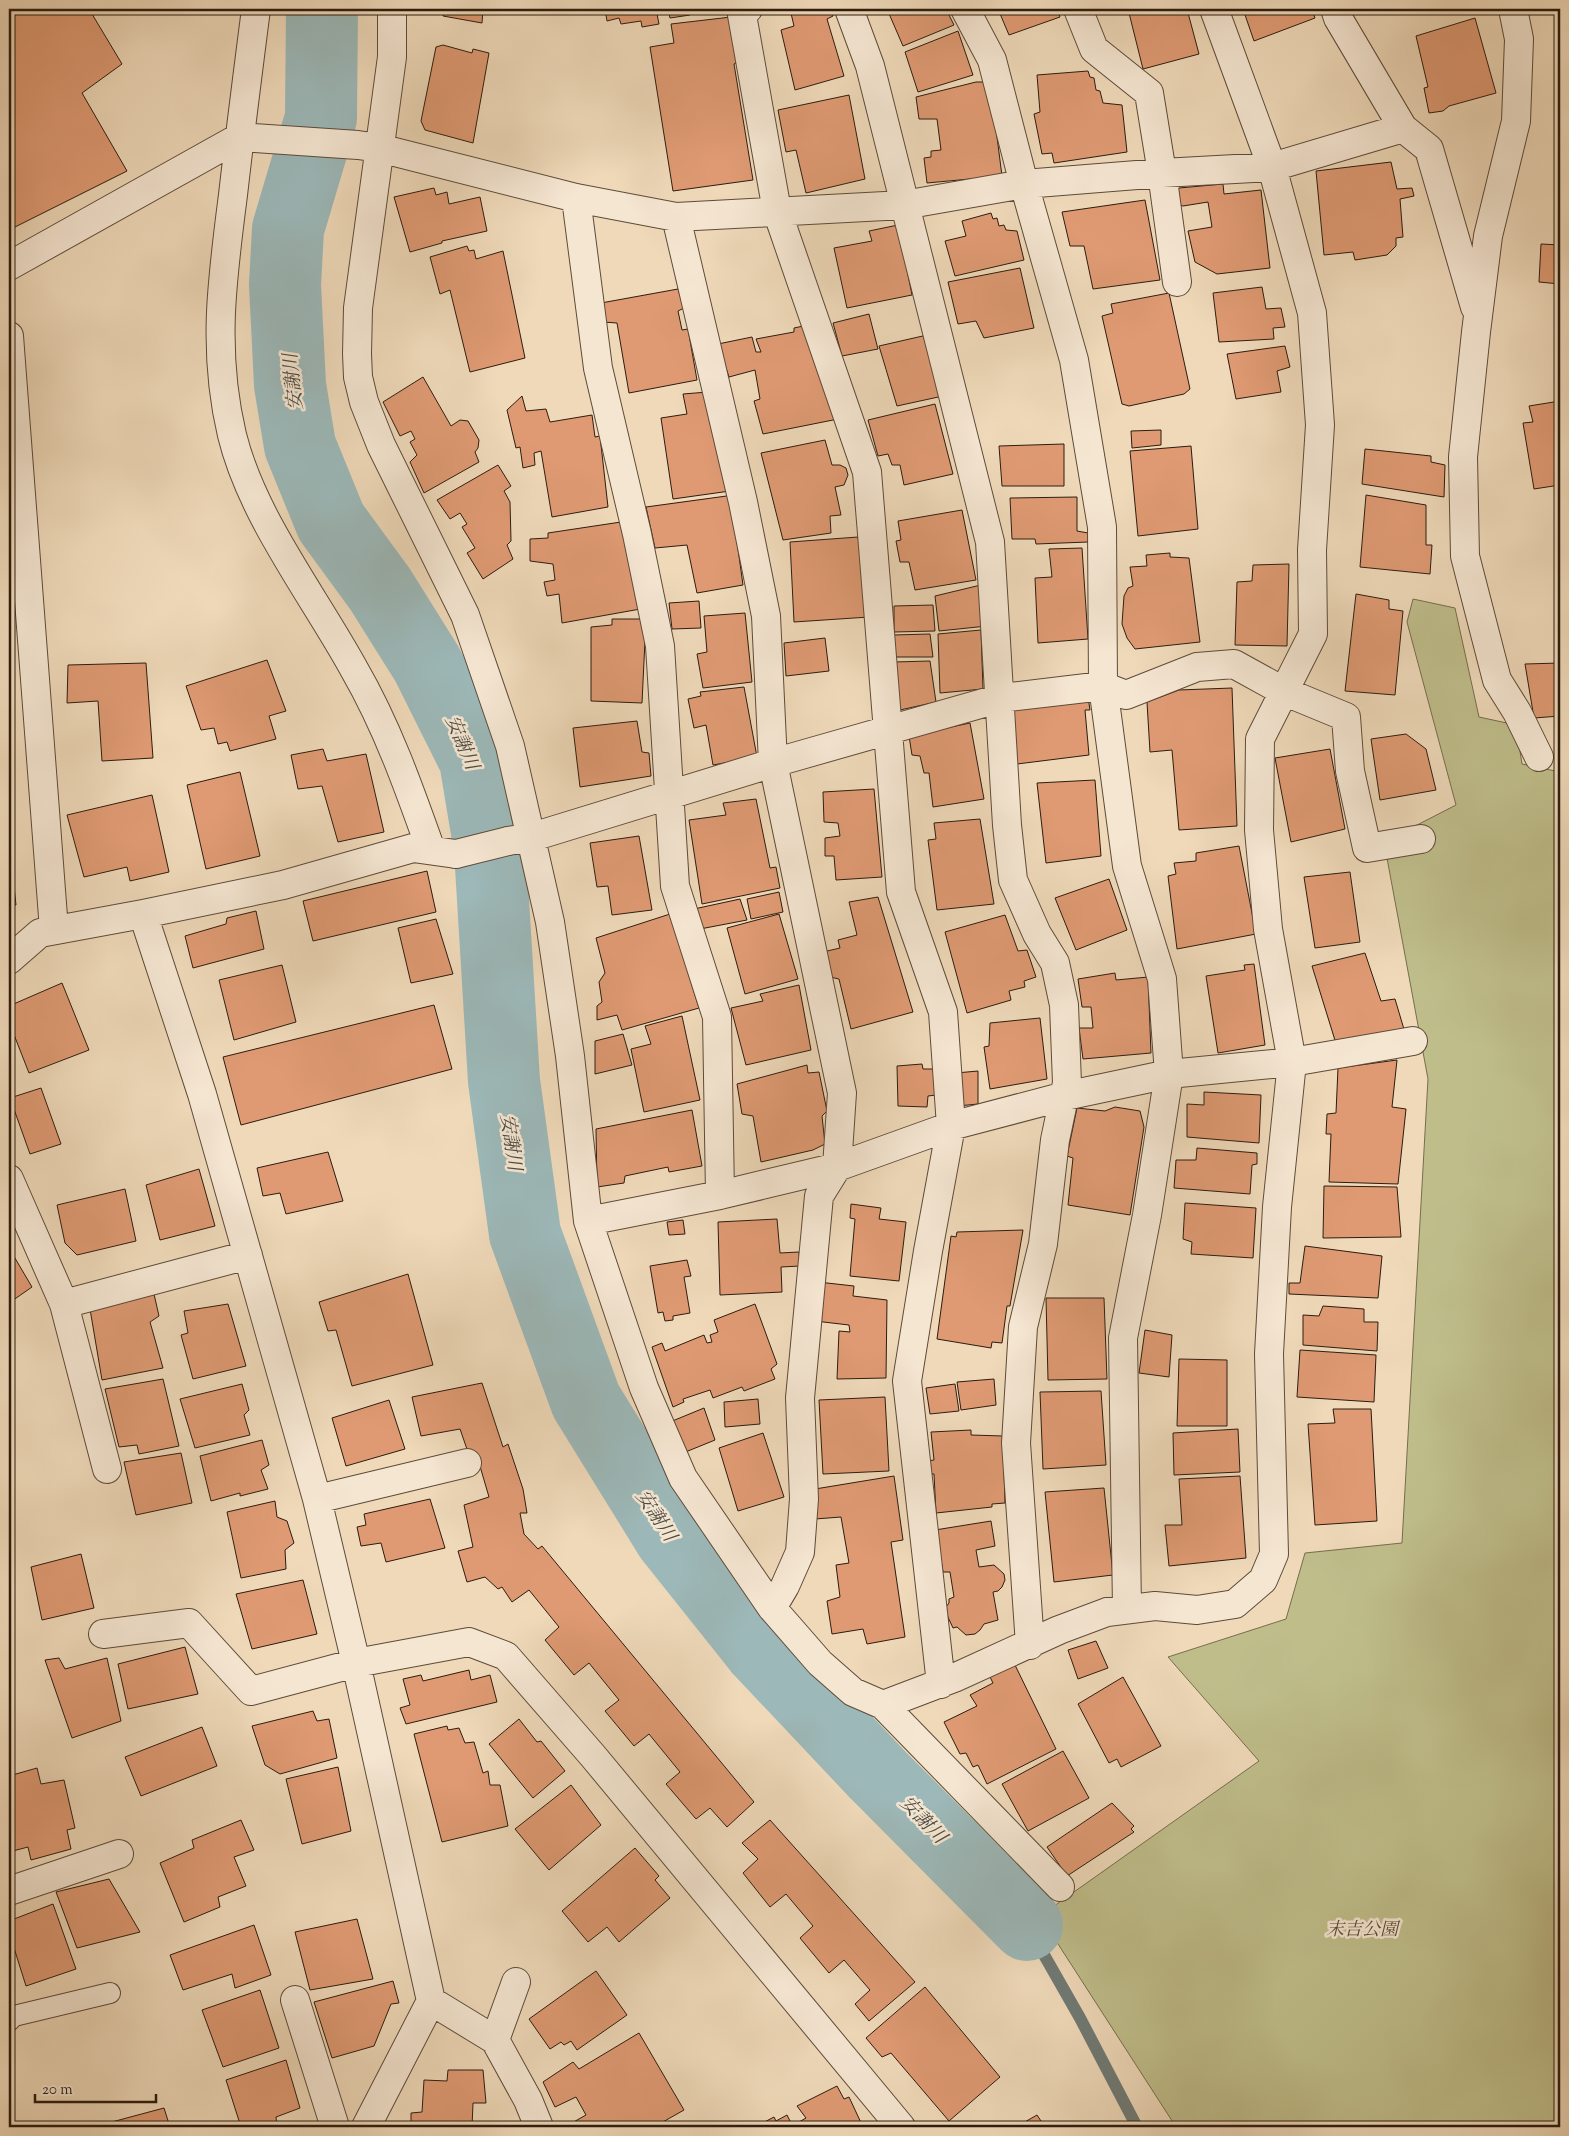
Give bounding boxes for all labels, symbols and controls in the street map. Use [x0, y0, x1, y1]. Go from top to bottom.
water label: 安謝川 [278, 350, 311, 412]
water label: 安謝川 [437, 711, 485, 776]
water label: 安謝川 [492, 1112, 527, 1174]
water label: 安謝川 [628, 1485, 683, 1549]
water label: 安謝川 [893, 1791, 953, 1852]
park label: 末吉公園 [1326, 1918, 1401, 1944]
scale bar [35, 2071, 156, 2103]
text: 20 m [42, 2080, 73, 2101]

